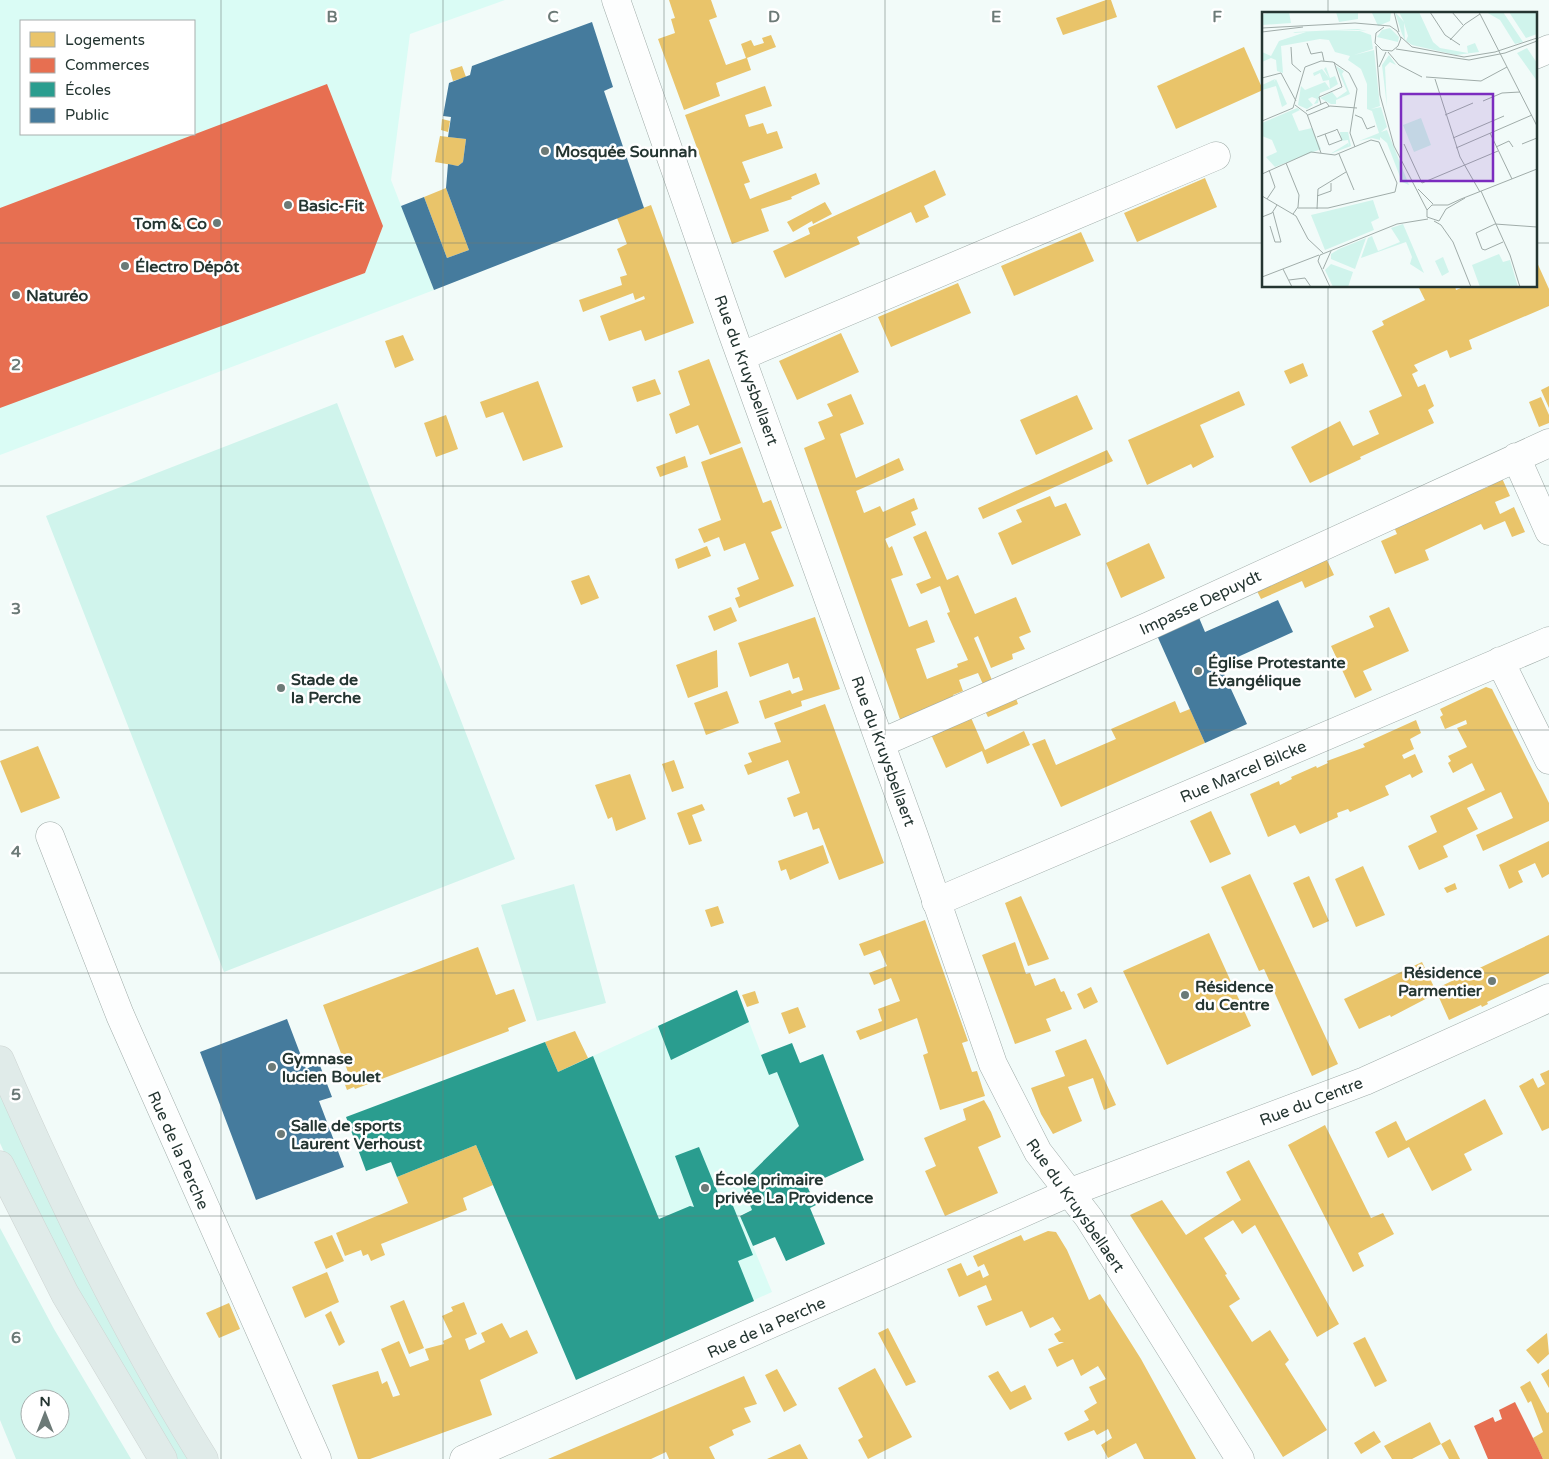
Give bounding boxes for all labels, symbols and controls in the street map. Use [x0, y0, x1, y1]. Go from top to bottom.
text: B [326, 7, 338, 27]
text: C [547, 7, 559, 27]
text: D [768, 7, 780, 27]
text: E [991, 7, 1001, 27]
text: F [1212, 7, 1222, 27]
inset map [1262, 12, 1536, 288]
legend [20, 20, 195, 135]
text: Logements [65, 31, 145, 49]
text: Commerces [65, 56, 149, 74]
text: Écoles [65, 81, 111, 99]
text: Public [65, 106, 109, 124]
place label: Mosquée Sounnah [555, 142, 697, 162]
marker: Mosquée Sounnah [539, 145, 551, 157]
place label: Basic-Fit [298, 196, 365, 216]
marker: Basic-Fit [282, 199, 294, 211]
place label: Tom & Co [132, 214, 207, 234]
marker: Tom & Co [211, 217, 223, 229]
place label: Électro Dépôt [135, 257, 240, 277]
marker: Électro Dépôt [119, 260, 131, 272]
place label: Naturéo [26, 286, 88, 306]
marker: Naturéo [10, 289, 22, 301]
street label: Rue du Kruysbellaert [710, 292, 783, 448]
text: 2 [11, 355, 21, 375]
street label: Impasse Depuydt [1136, 566, 1264, 640]
text: 3 [11, 599, 21, 619]
place label: Église Protestante Évangélique [1208, 653, 1346, 691]
marker: Église Protestante Évangélique [1192, 665, 1204, 677]
place label: Stade de la Perche [291, 670, 361, 708]
street label: Rue du Kruysbellaert [847, 673, 920, 829]
marker: Stade de la Perche [275, 682, 287, 694]
street label: Rue Marcel Bilcke [1177, 736, 1310, 808]
text: 4 [11, 842, 21, 862]
place label: Résidence Parmentier [1398, 963, 1483, 1001]
marker: Résidence Parmentier [1486, 975, 1498, 987]
place label: Résidence du Centre [1195, 977, 1274, 1015]
marker: Résidence du Centre [1179, 989, 1191, 1001]
place label: Gymnase lucien Boulet [282, 1049, 382, 1087]
marker: Gymnase lucien Boulet [266, 1061, 278, 1073]
street label: Rue du Centre [1257, 1073, 1366, 1131]
text: 5 [11, 1085, 21, 1105]
street label: Rue de la Perche [143, 1088, 213, 1213]
place label: Salle de sports Laurent Verhoust [291, 1116, 423, 1154]
marker: Salle de sports Laurent Verhoust [275, 1128, 287, 1140]
street label: Rue du Kruysbellaert [1021, 1135, 1129, 1276]
place label: École primaire privée La Providence [715, 1170, 873, 1208]
marker: École primaire privée La Providence [699, 1182, 711, 1194]
street label: Rue de la Perche [704, 1293, 829, 1363]
text: 6 [11, 1328, 21, 1348]
north arrow [20, 1389, 70, 1439]
text: N [39, 1393, 51, 1410]

